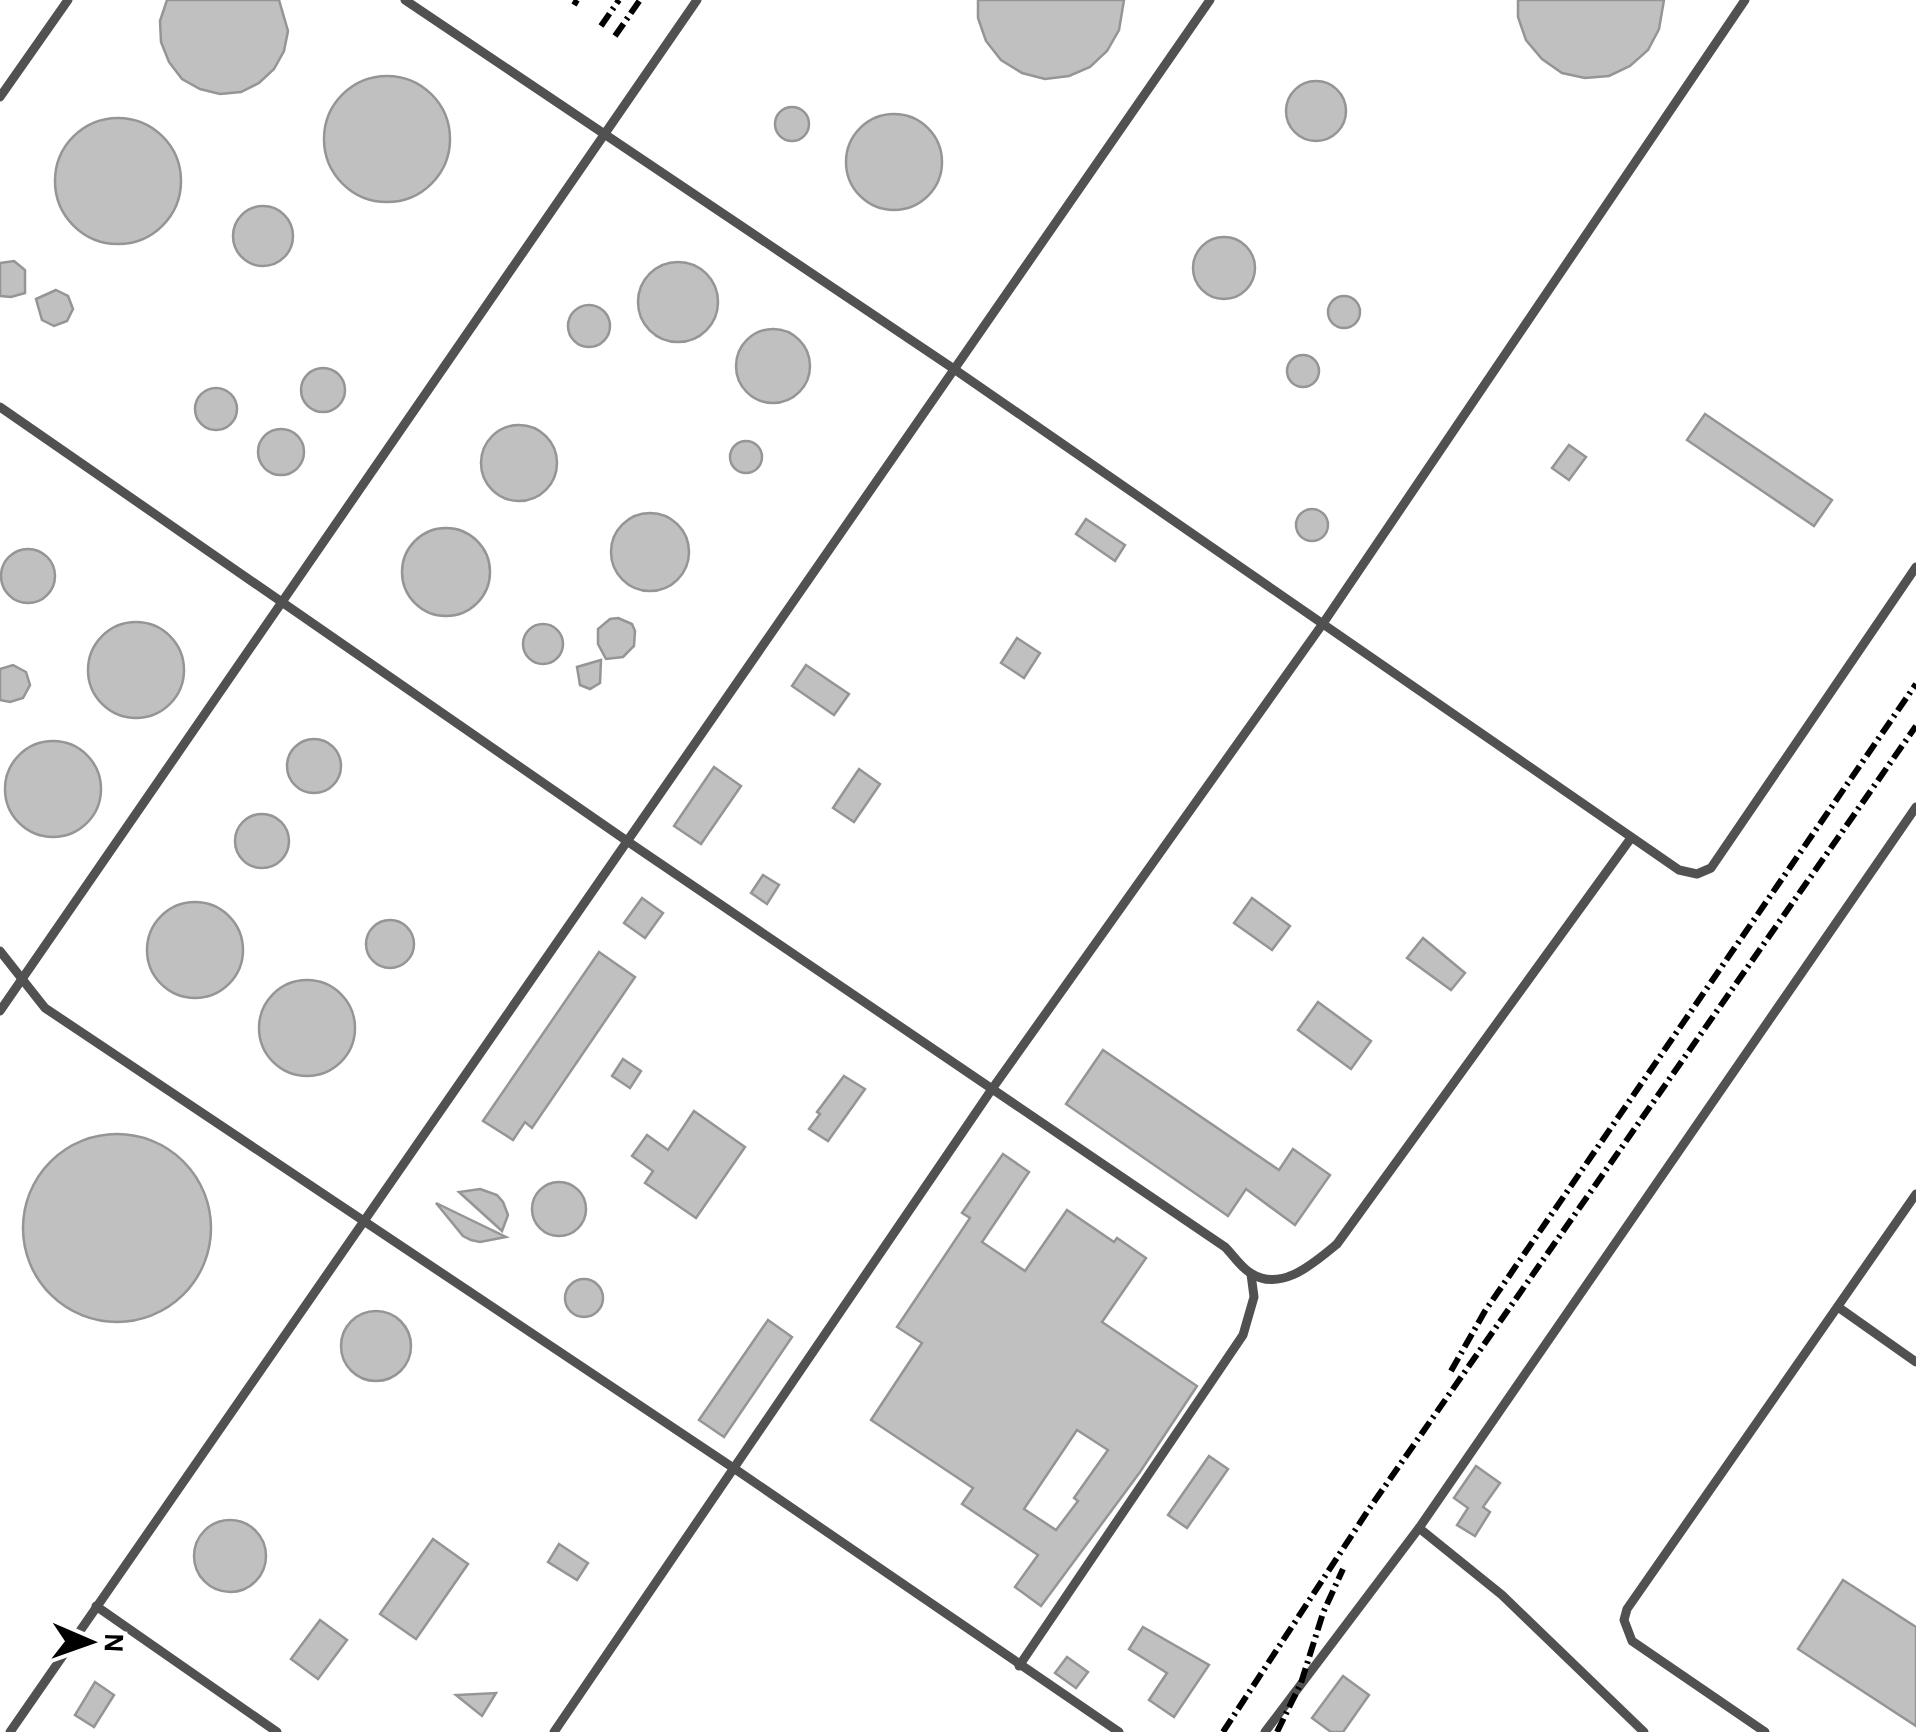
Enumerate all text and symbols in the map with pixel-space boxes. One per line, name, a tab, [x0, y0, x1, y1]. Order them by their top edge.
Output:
north arrow	[40, 1592, 140, 1692]
text: N	[99, 1633, 127, 1653]

